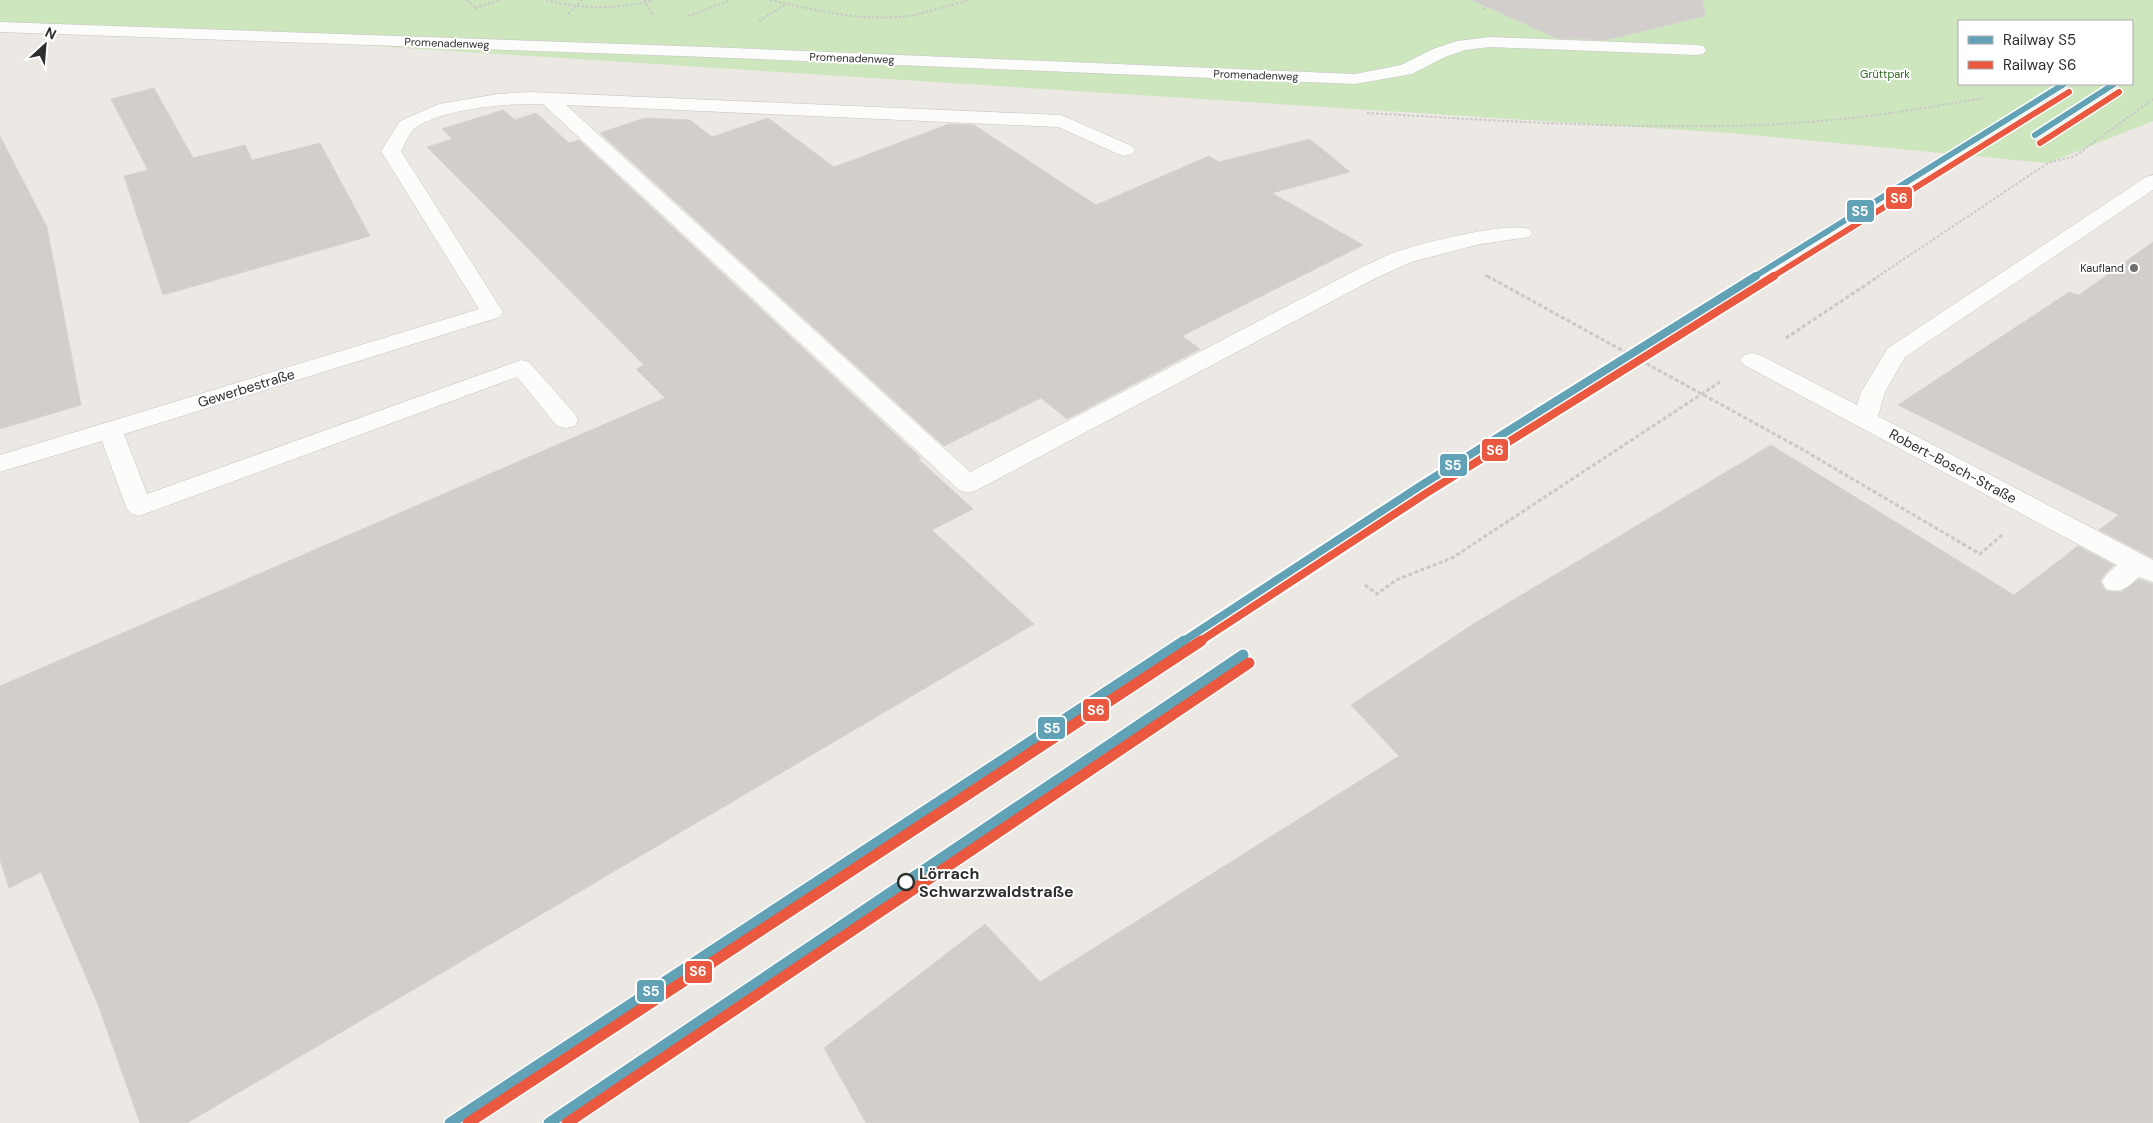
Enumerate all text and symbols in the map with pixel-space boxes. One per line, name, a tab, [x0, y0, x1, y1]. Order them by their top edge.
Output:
north arrow	[20, 20, 70, 70]
legend	[1958, 20, 2133, 85]
text: N	[42, 23, 59, 44]
text: Railway S5	[2003, 30, 2076, 50]
street label: Promenadenweg	[404, 35, 490, 51]
street label: Promenadenweg	[809, 50, 895, 66]
text: Railway S6	[2003, 55, 2076, 75]
street label: Promenadenweg	[1213, 67, 1299, 83]
park label: Grüttpark	[1860, 67, 1910, 81]
line badge: S6	[1885, 186, 1913, 210]
text: S6	[1890, 189, 1908, 207]
line badge: S5	[1846, 199, 1875, 223]
text: S5	[1851, 202, 1869, 220]
place label: Kaufland	[2080, 261, 2124, 275]
marker: Kaufland	[2128, 262, 2140, 274]
street label: Gewerbestraße	[195, 365, 297, 411]
street label: Robert-Bosch-Straße	[1886, 425, 2020, 507]
line badge: S6	[1481, 438, 1509, 462]
text: S6	[1486, 441, 1504, 459]
line badge: S5	[1439, 453, 1468, 477]
text: S5	[1444, 456, 1462, 474]
line badge: S6	[1082, 698, 1110, 722]
text: S6	[1087, 701, 1105, 719]
line badge: S5	[1037, 716, 1066, 740]
text: S5	[1043, 719, 1061, 737]
place label: Lörrach Schwarzwaldstraße	[919, 863, 1074, 902]
marker: Lörrach Schwarzwaldstraße	[897, 873, 915, 891]
line badge: S6	[684, 960, 713, 984]
text: S6	[689, 962, 707, 980]
line badge: S5	[636, 979, 665, 1003]
text: S5	[642, 982, 660, 1000]

